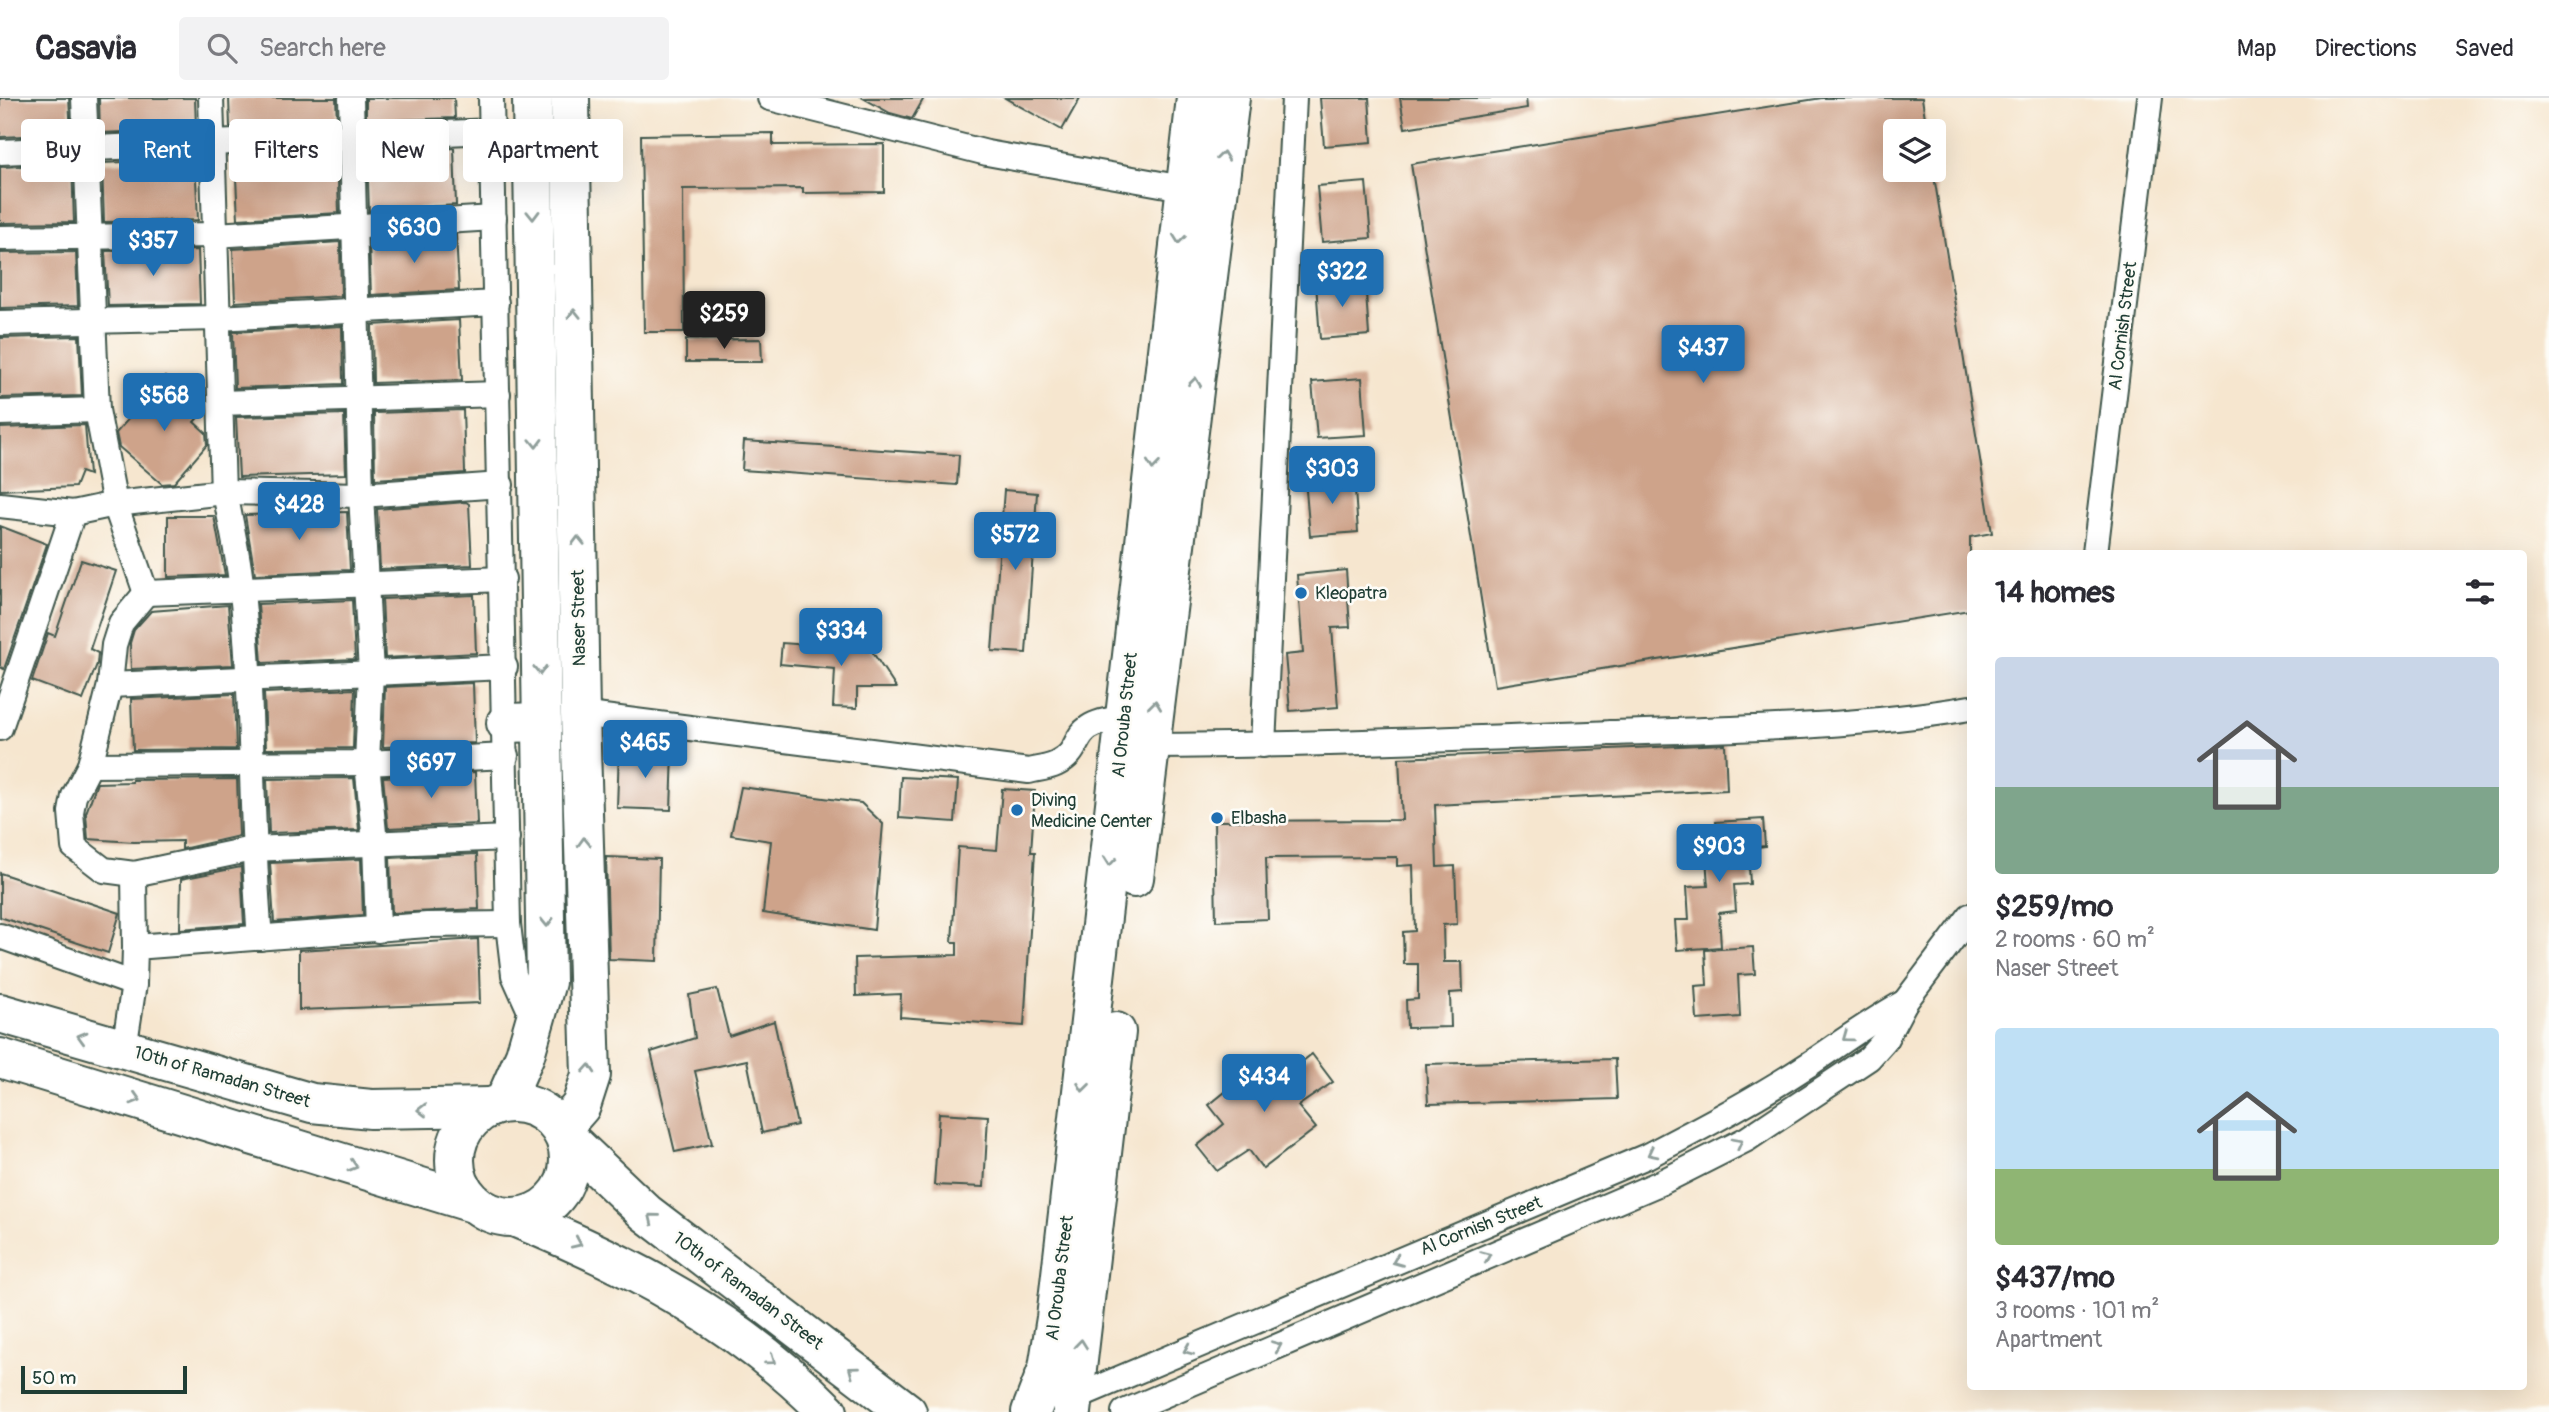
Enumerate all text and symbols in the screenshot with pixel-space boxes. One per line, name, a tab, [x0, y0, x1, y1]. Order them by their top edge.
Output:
search box	[179, 17, 669, 80]
text: Casavia	[35, 28, 137, 69]
icon: search	[203, 29, 241, 67]
text: Search here	[259, 32, 386, 64]
text: Map	[2237, 34, 2277, 63]
text: Directions	[2315, 34, 2416, 63]
text: Saved	[2454, 34, 2514, 63]
chip: Buy	[21, 119, 105, 182]
chip: Rent	[119, 119, 215, 182]
chip: Filters	[229, 119, 342, 182]
chip: New	[356, 119, 449, 182]
chip: Apartment	[463, 119, 623, 182]
map controls	[1883, 119, 1946, 182]
button: layers	[1883, 119, 1946, 182]
one-way arrow	[1215, 150, 1230, 162]
pin: $630	[373, 206, 455, 265]
one-way arrow	[525, 210, 541, 221]
text: $630	[387, 213, 441, 242]
pin: $357	[112, 218, 194, 278]
text: $357	[128, 226, 178, 255]
one-way arrow	[1171, 233, 1186, 245]
pin: $322	[1301, 250, 1383, 309]
text: $322	[1316, 257, 1368, 286]
street label: Al Cornish Street	[2104, 260, 2142, 392]
pin: $259	[683, 292, 765, 351]
text: $259	[699, 299, 749, 328]
one-way arrow	[566, 308, 582, 319]
pin: $437	[1662, 326, 1744, 385]
text: $437	[1678, 333, 1728, 362]
pin: $568	[123, 374, 205, 433]
one-way arrow	[1188, 376, 1203, 387]
text: $568	[139, 381, 189, 410]
one-way arrow	[528, 438, 544, 448]
pin: $303	[1291, 446, 1373, 506]
text: $303	[1305, 454, 1359, 483]
one-way arrow	[1146, 460, 1161, 471]
pin: $428	[258, 482, 340, 542]
text: $428	[274, 490, 324, 519]
pin: $572	[974, 512, 1056, 572]
text: $572	[990, 520, 1040, 549]
one-way arrow	[570, 536, 586, 546]
street label: Naser Street	[567, 569, 591, 666]
icon: filters	[2461, 573, 2499, 611]
text: 14 homes	[1995, 574, 2115, 611]
place label: Kleopatra	[1315, 582, 1387, 605]
marker: Kleopatra	[1293, 585, 1309, 601]
pin: $334	[800, 608, 882, 668]
text: $334	[815, 616, 867, 645]
street label: Al Orouba Street	[1107, 650, 1143, 779]
one-way arrow	[533, 665, 548, 676]
one-way arrow	[1148, 699, 1163, 711]
icon: home	[2184, 702, 2310, 828]
pin: $465	[604, 720, 686, 780]
text: $465	[619, 728, 671, 757]
pin: $697	[390, 740, 472, 800]
text: $697	[406, 748, 456, 777]
place label: Diving Medicine Center	[1031, 789, 1153, 833]
marker: Diving Medicine Center	[1009, 802, 1025, 818]
place label: Elbasha	[1231, 807, 1287, 830]
marker: Elbasha	[1209, 810, 1225, 826]
pin: $903	[1678, 824, 1760, 884]
text: $903	[1693, 832, 1745, 861]
one-way arrow	[576, 836, 592, 847]
one-way arrow	[1102, 856, 1117, 867]
text: $259/mo	[1995, 888, 2113, 925]
one-way arrow	[539, 917, 554, 928]
text: 2 rooms · 60 m²	[1995, 925, 2155, 954]
text: Naser Street	[1995, 954, 2118, 983]
one-way arrow	[1842, 1028, 1855, 1041]
one-way arrow	[76, 1031, 88, 1046]
street label: 10th of Ramadan Street	[131, 1041, 314, 1113]
pin: $434	[1223, 1054, 1305, 1114]
text: $434	[1238, 1062, 1290, 1091]
one-way arrow	[582, 1064, 597, 1075]
icon: home	[2184, 1073, 2310, 1199]
one-way arrow	[1075, 1081, 1090, 1093]
one-way arrow	[129, 1091, 141, 1106]
one-way arrow	[417, 1102, 427, 1118]
one-way arrow	[1731, 1138, 1743, 1151]
one-way arrow	[1647, 1145, 1659, 1159]
one-way arrow	[347, 1157, 359, 1172]
street label: Al Cornish Street	[1417, 1191, 1546, 1261]
one-way arrow	[648, 1213, 660, 1226]
street label: Al Orouba Street	[1041, 1213, 1079, 1342]
street label: 10th of Ramadan Street	[668, 1227, 828, 1356]
one-way arrow	[570, 1235, 582, 1249]
one-way arrow	[1479, 1250, 1491, 1264]
one-way arrow	[1392, 1252, 1404, 1266]
text: $437/mo	[1995, 1259, 2115, 1296]
text: 3 rooms · 101 m²	[1995, 1296, 2159, 1325]
text: Apartment	[1995, 1325, 2102, 1354]
one-way arrow	[1073, 1338, 1088, 1350]
one-way arrow	[1269, 1340, 1282, 1354]
one-way arrow	[1182, 1341, 1194, 1355]
one-way arrow	[763, 1352, 776, 1365]
scale bar	[21, 1363, 187, 1395]
text: 50 m	[32, 1366, 76, 1390]
one-way arrow	[848, 1367, 860, 1380]

